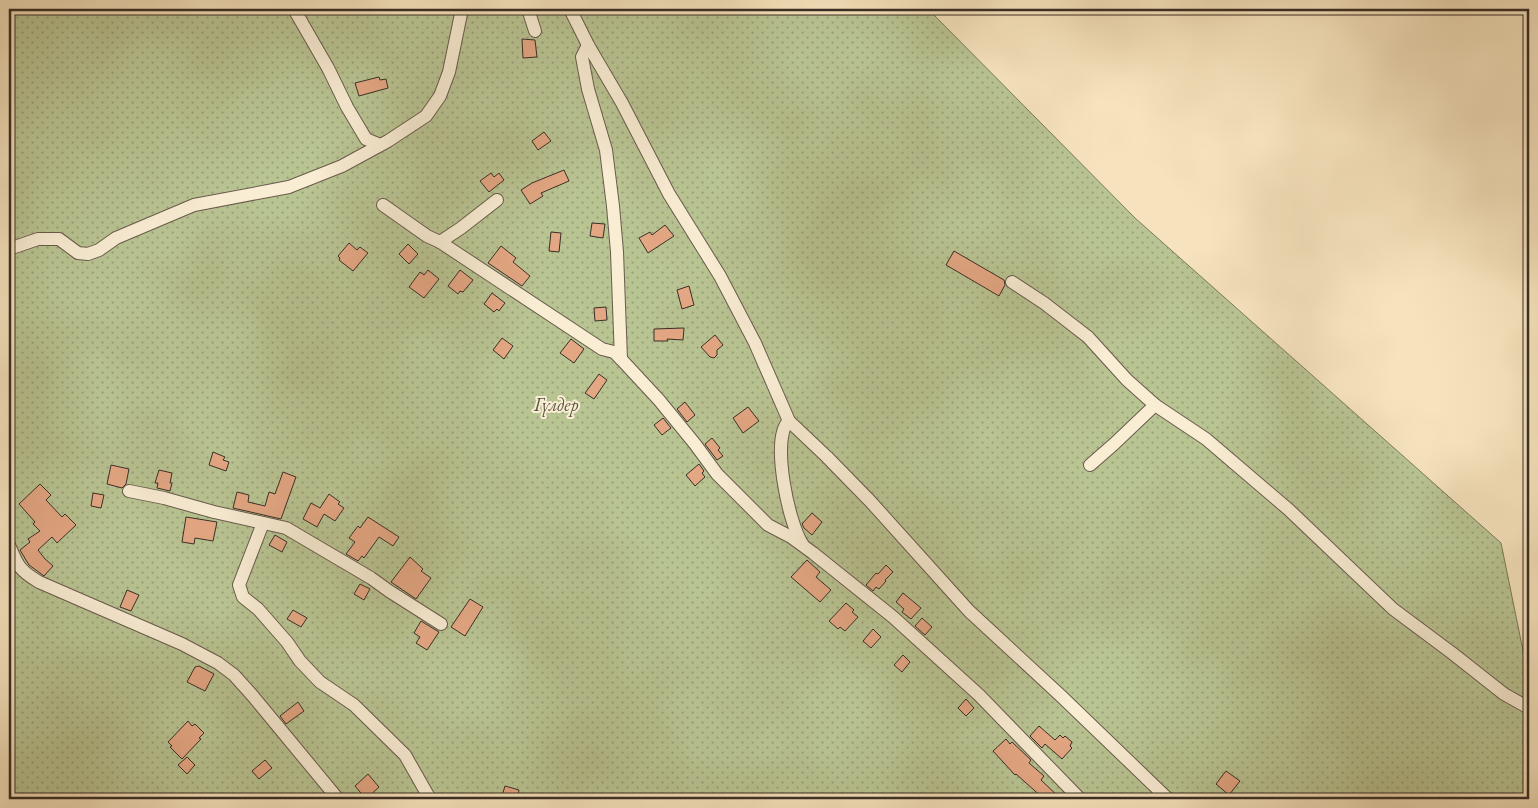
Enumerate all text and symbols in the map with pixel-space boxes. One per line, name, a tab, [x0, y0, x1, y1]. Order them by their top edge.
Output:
park label: Гүлдер	[533, 393, 578, 417]

